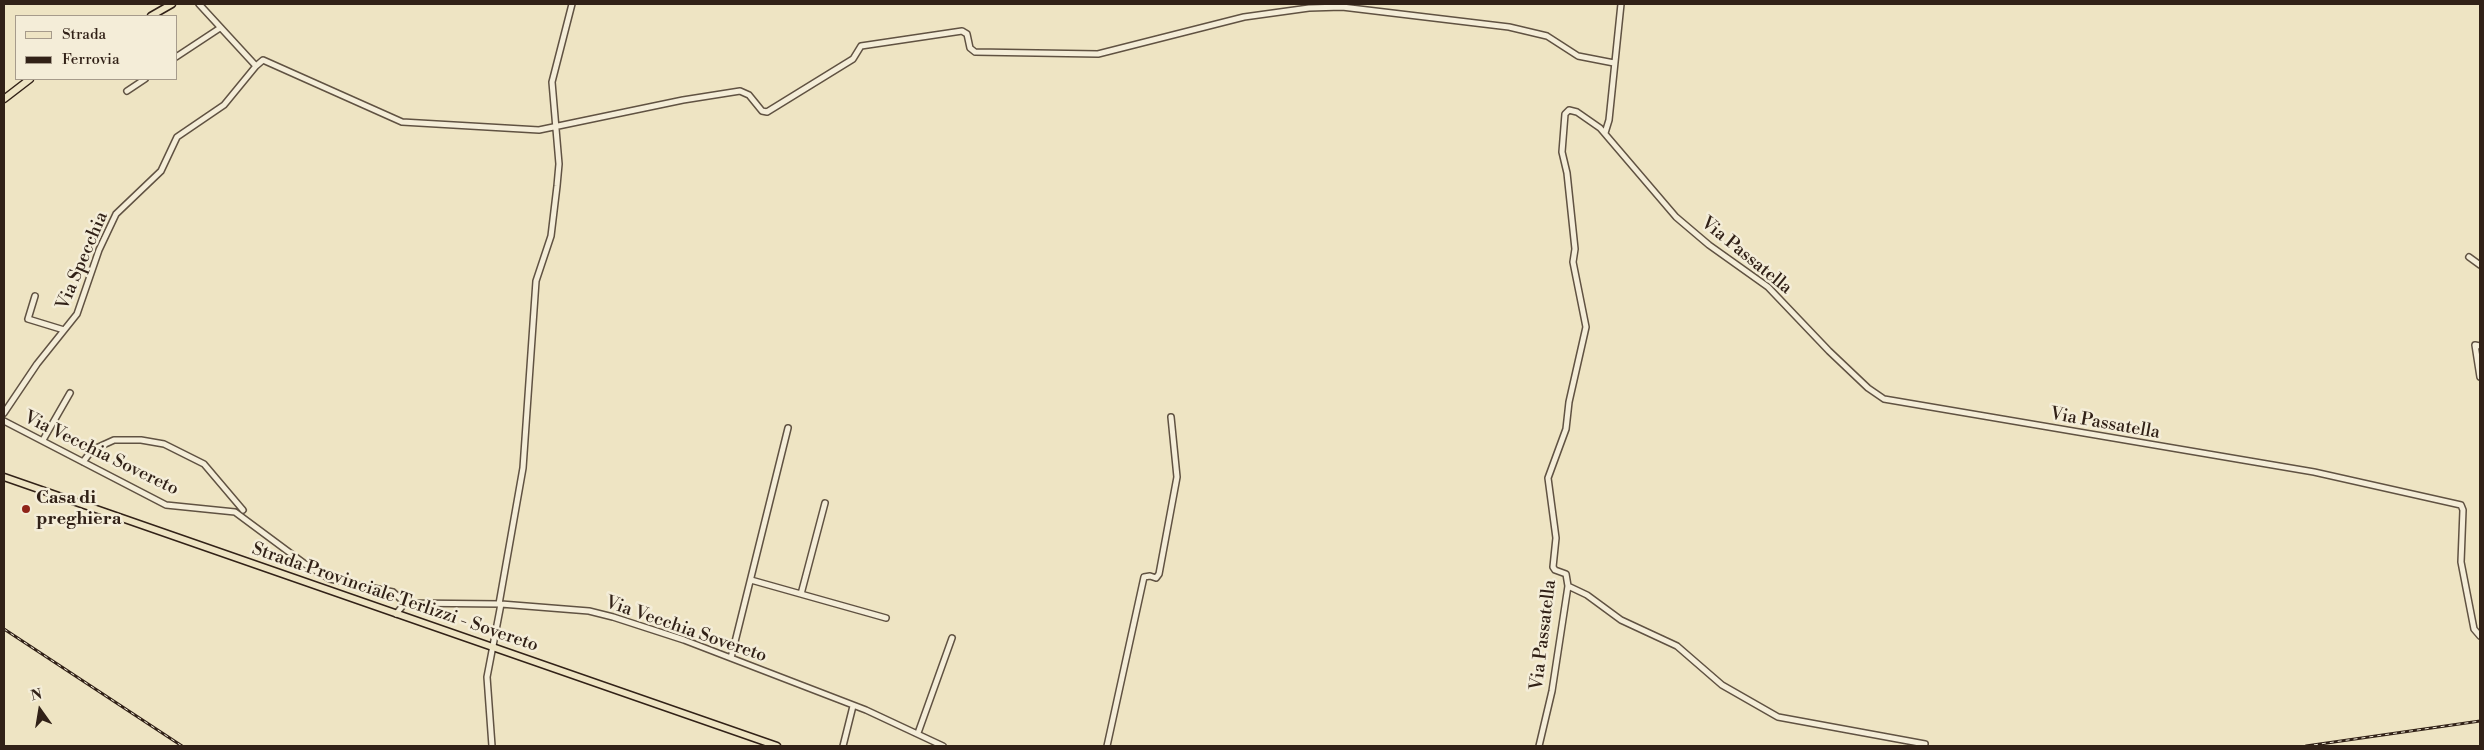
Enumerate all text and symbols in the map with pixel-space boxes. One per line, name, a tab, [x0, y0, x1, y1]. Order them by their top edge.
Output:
legend	[15, 15, 178, 80]
text: Strada	[62, 25, 106, 44]
text: Ferrovia	[62, 50, 120, 69]
street label: Via Specchia	[53, 209, 113, 313]
street label: Via Passatella	[1696, 213, 1796, 299]
street label: Via Passatella	[2048, 404, 2162, 444]
street label: Via Vecchia Sovereto	[20, 407, 182, 501]
place label: Casa di preghiera	[36, 488, 121, 530]
marker: Casa di preghiera	[20, 503, 32, 515]
street label: Strada Provinciale Terlizzi - Sovereto	[249, 539, 541, 657]
street label: Via Passatella	[1527, 579, 1561, 691]
street label: Via Vecchia Sovereto	[602, 592, 770, 668]
north arrow	[15, 685, 65, 735]
text: N	[29, 685, 44, 705]

